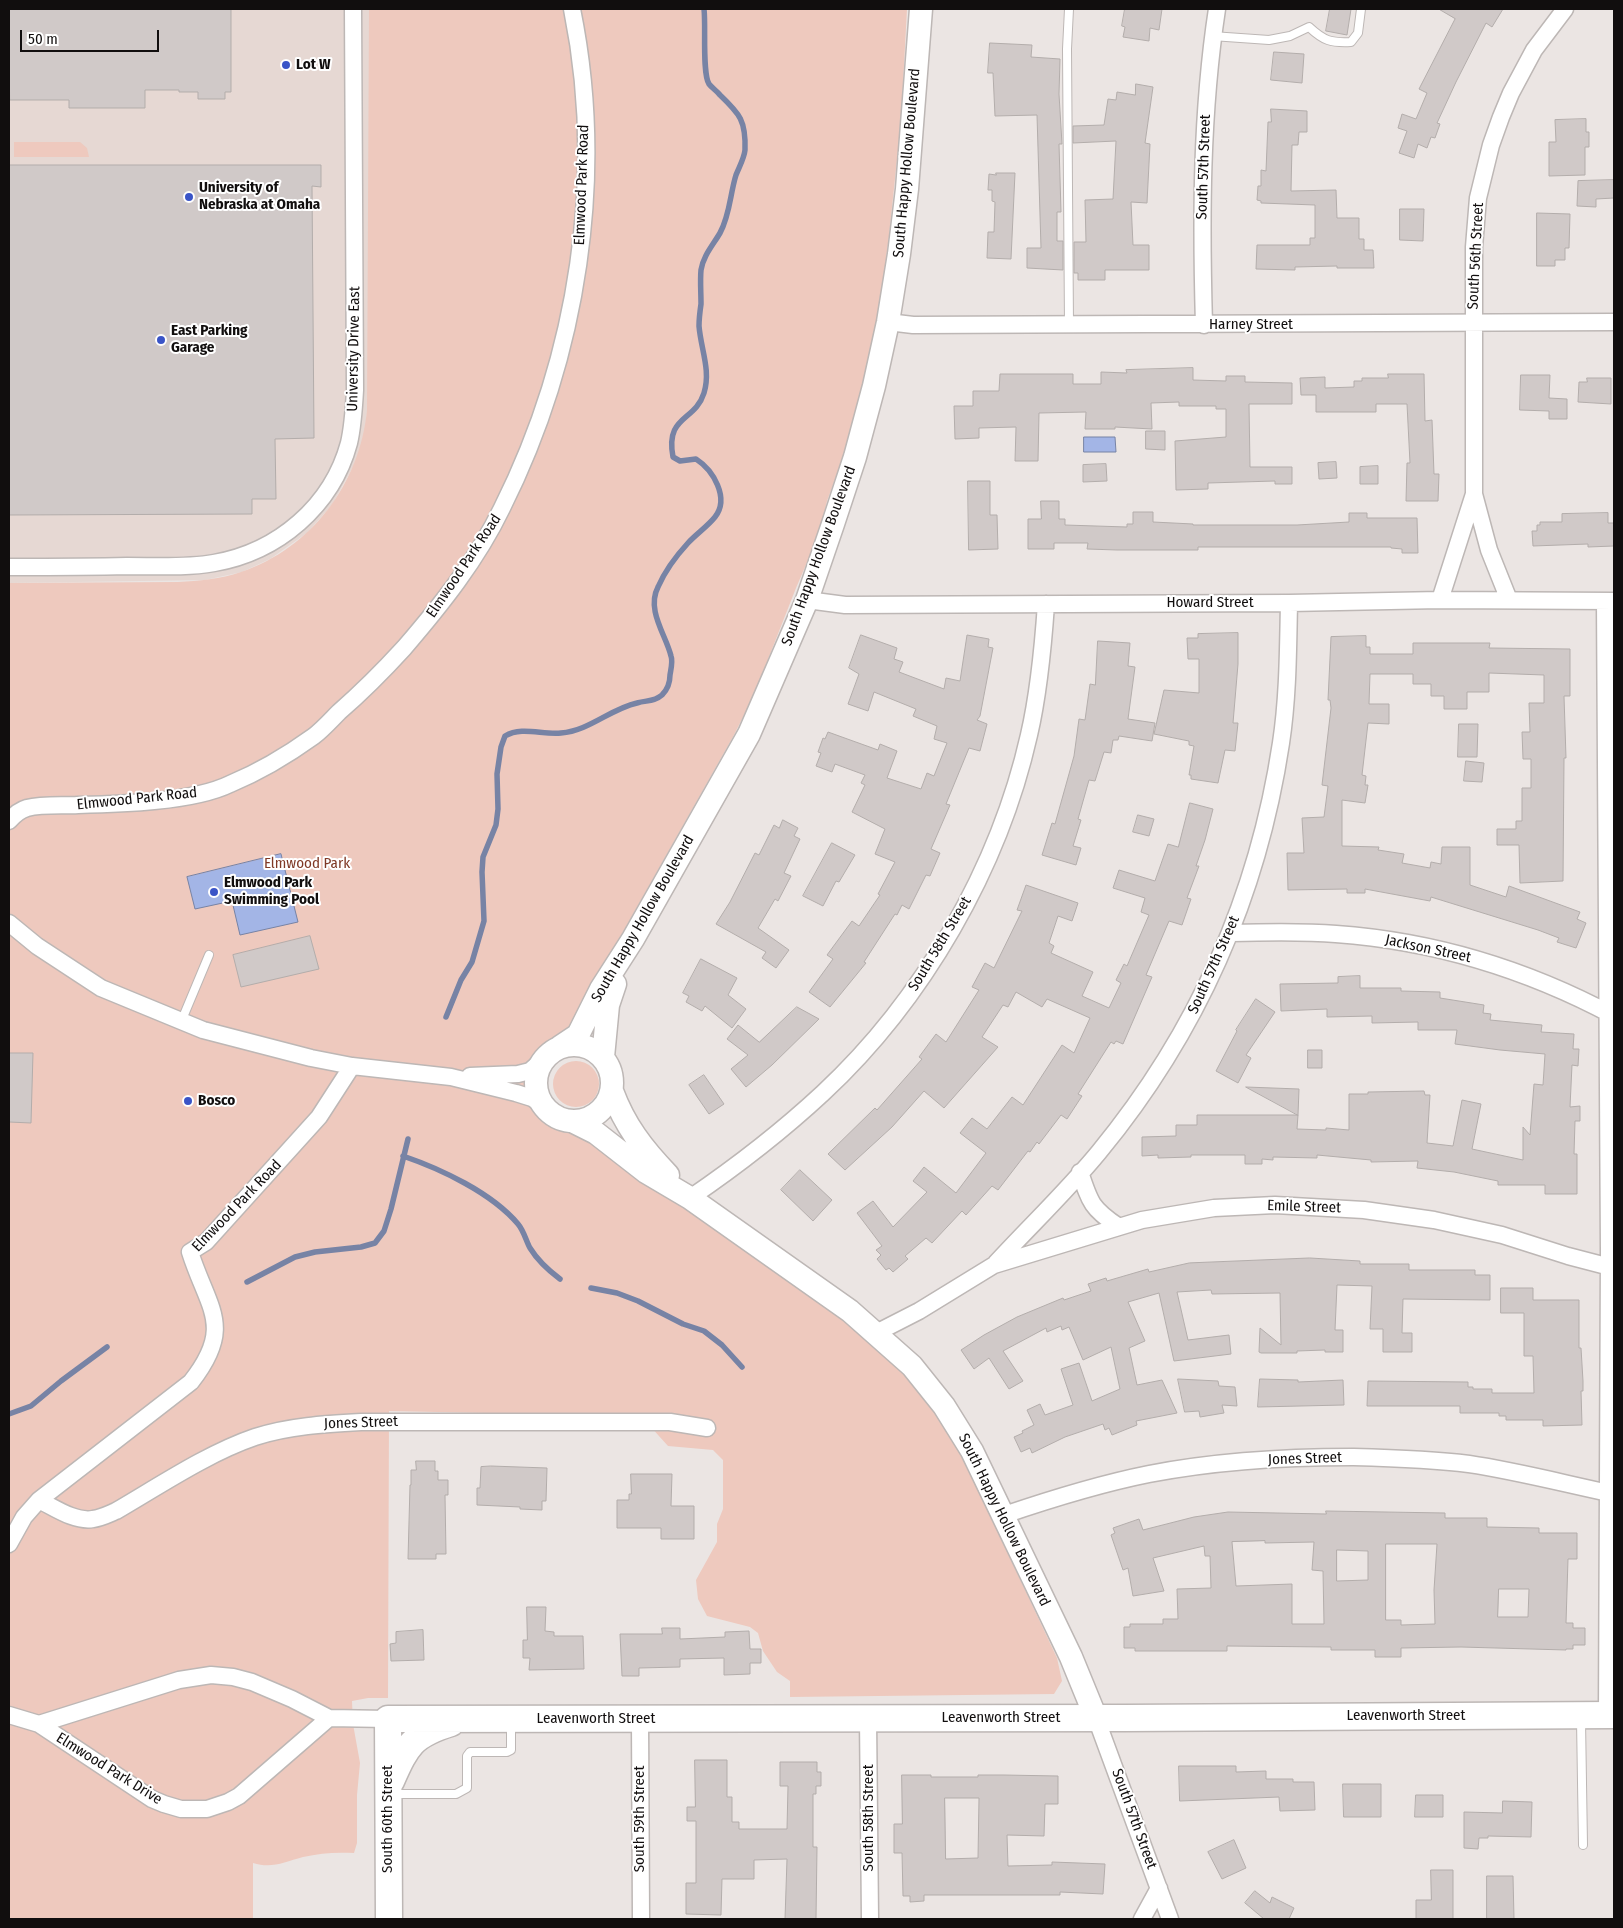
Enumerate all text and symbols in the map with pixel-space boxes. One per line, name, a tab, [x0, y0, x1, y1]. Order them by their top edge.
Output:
scale bar	[22, 20, 161, 52]
text: 50 m	[28, 30, 58, 48]
place label: Lot W	[296, 56, 331, 74]
marker: Lot W	[280, 59, 292, 71]
street label: South Happy Hollow Boulevard	[890, 68, 924, 258]
street label: South 57th Street	[1193, 114, 1215, 220]
street label: Elmwood Park Road	[571, 124, 593, 246]
place label: University of Nebraska at Omaha	[199, 179, 320, 214]
marker: University of Nebraska at Omaha	[183, 191, 195, 203]
street label: South 56th Street	[1464, 202, 1488, 310]
street label: University Drive East	[344, 286, 364, 412]
street label: Harney Street	[1209, 316, 1293, 334]
place label: East Parking Garage	[171, 322, 248, 357]
marker: East Parking Garage	[155, 334, 167, 346]
street label: South Happy Hollow Boulevard	[778, 464, 860, 648]
street label: Elmwood Park Road	[423, 511, 505, 621]
street label: Howard Street	[1166, 594, 1254, 612]
street label: Elmwood Park Road	[76, 784, 198, 814]
street label: South Happy Hollow Boulevard	[588, 832, 698, 1006]
park label: Elmwood Park	[264, 855, 350, 873]
place label: Elmwood Park Swimming Pool	[224, 874, 319, 909]
marker: Elmwood Park Swimming Pool	[208, 886, 220, 898]
street label: South 58th Street	[905, 893, 975, 995]
street label: South 57th Street	[1184, 913, 1244, 1017]
street label: Jackson Street	[1383, 931, 1473, 967]
place label: Bosco	[198, 1092, 235, 1110]
marker: Bosco	[182, 1095, 194, 1107]
street label: Elmwood Park Road	[189, 1156, 285, 1256]
street label: Emile Street	[1267, 1197, 1341, 1217]
street label: Jones Street	[324, 1413, 398, 1433]
street label: South Happy Hollow Boulevard	[954, 1431, 1054, 1609]
street label: Jones Street	[1268, 1449, 1342, 1469]
street label: Leavenworth Street	[1347, 1707, 1465, 1725]
street label: Leavenworth Street	[942, 1709, 1060, 1727]
street label: Leavenworth Street	[537, 1710, 655, 1728]
street label: Elmwood Park Drive	[53, 1729, 165, 1809]
street label: South 58th Street	[860, 1764, 878, 1872]
street label: South 60th Street	[379, 1765, 397, 1873]
street label: South 59th Street	[631, 1766, 649, 1872]
street label: South 57th Street	[1108, 1766, 1160, 1872]

